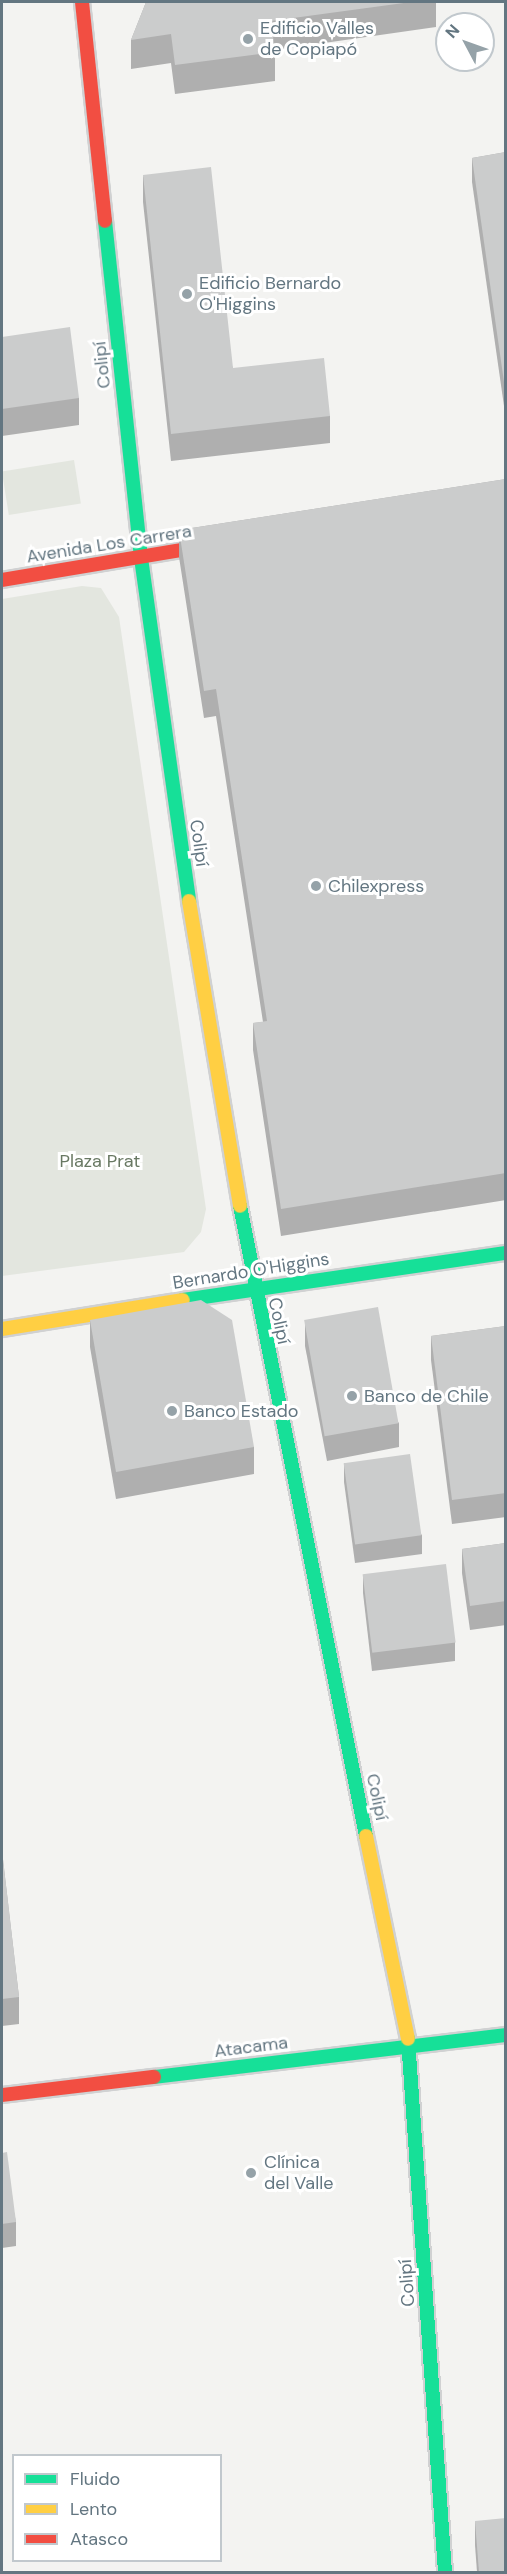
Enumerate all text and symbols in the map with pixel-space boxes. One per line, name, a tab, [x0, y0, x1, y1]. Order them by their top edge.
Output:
north arrow	[435, 12, 495, 72]
place label: Edificio Valles de Copiapó	[260, 18, 374, 60]
text: N	[441, 20, 464, 42]
marker: Edificio Valles de Copiapó	[241, 32, 255, 46]
place label: Edificio Bernardo O'Higgins	[199, 273, 341, 316]
marker: Edificio Bernardo O'Higgins	[180, 287, 194, 301]
street label: Colipí	[89, 340, 115, 390]
street label: Avenida Los Carrera	[25, 520, 193, 568]
street label: Colipí	[185, 818, 213, 868]
place label: Chilexpress	[328, 875, 424, 897]
marker: Chilexpress	[309, 879, 323, 893]
park label: Plaza Prat	[60, 1150, 140, 1172]
street label: Bernardo O'Higgins	[171, 1248, 331, 1294]
street label: Colipí	[264, 1296, 294, 1346]
place label: Banco de Chile	[364, 1385, 489, 1407]
marker: Banco de Chile	[345, 1389, 359, 1403]
place label: Banco Estado	[184, 1400, 298, 1422]
marker: Banco Estado	[165, 1404, 179, 1418]
street label: Colipí	[362, 1772, 392, 1822]
street label: Atacama	[213, 2032, 289, 2062]
place label: Clínica del Valle	[264, 2152, 333, 2194]
marker: Clínica del Valle	[242, 2164, 260, 2182]
street label: Colipí	[395, 2259, 419, 2307]
legend	[12, 2454, 222, 2562]
text: Fluido	[70, 2467, 120, 2491]
text: Lento	[70, 2497, 117, 2521]
text: Atasco	[70, 2527, 128, 2551]

